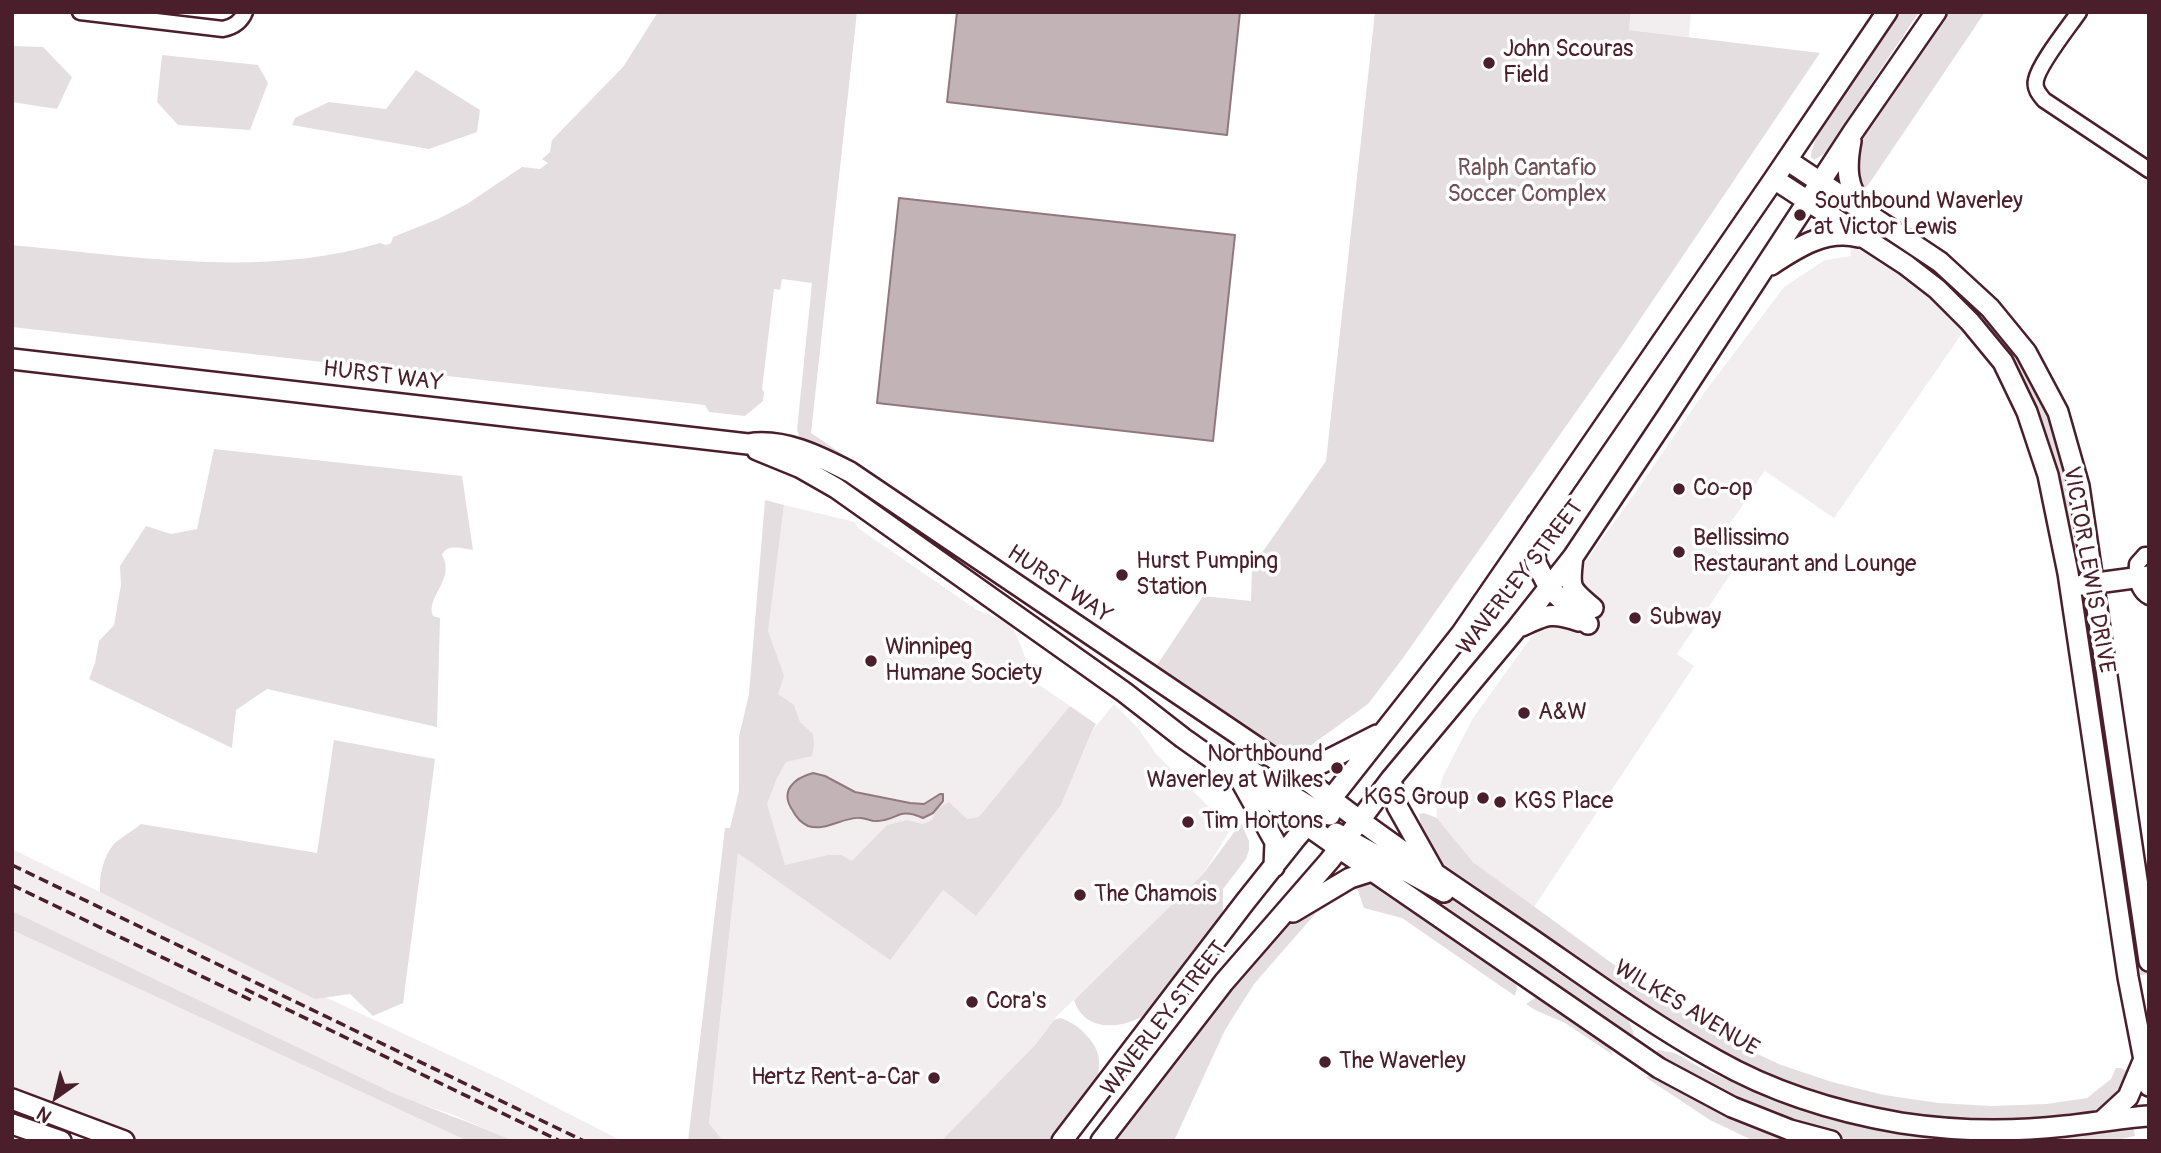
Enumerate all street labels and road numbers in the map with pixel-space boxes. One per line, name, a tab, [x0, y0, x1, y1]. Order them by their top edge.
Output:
street label: HURST WAY	[321, 356, 445, 398]
street label: VICTOR LEWIS DRIVE	[2056, 464, 2120, 676]
street label: WAVERLEY STREET	[1452, 495, 1590, 661]
street label: HURST WAY	[1001, 540, 1117, 630]
street label: WAVERLEY STREET	[1096, 936, 1234, 1102]
street label: WILKES AVENUE	[1609, 955, 1763, 1063]

